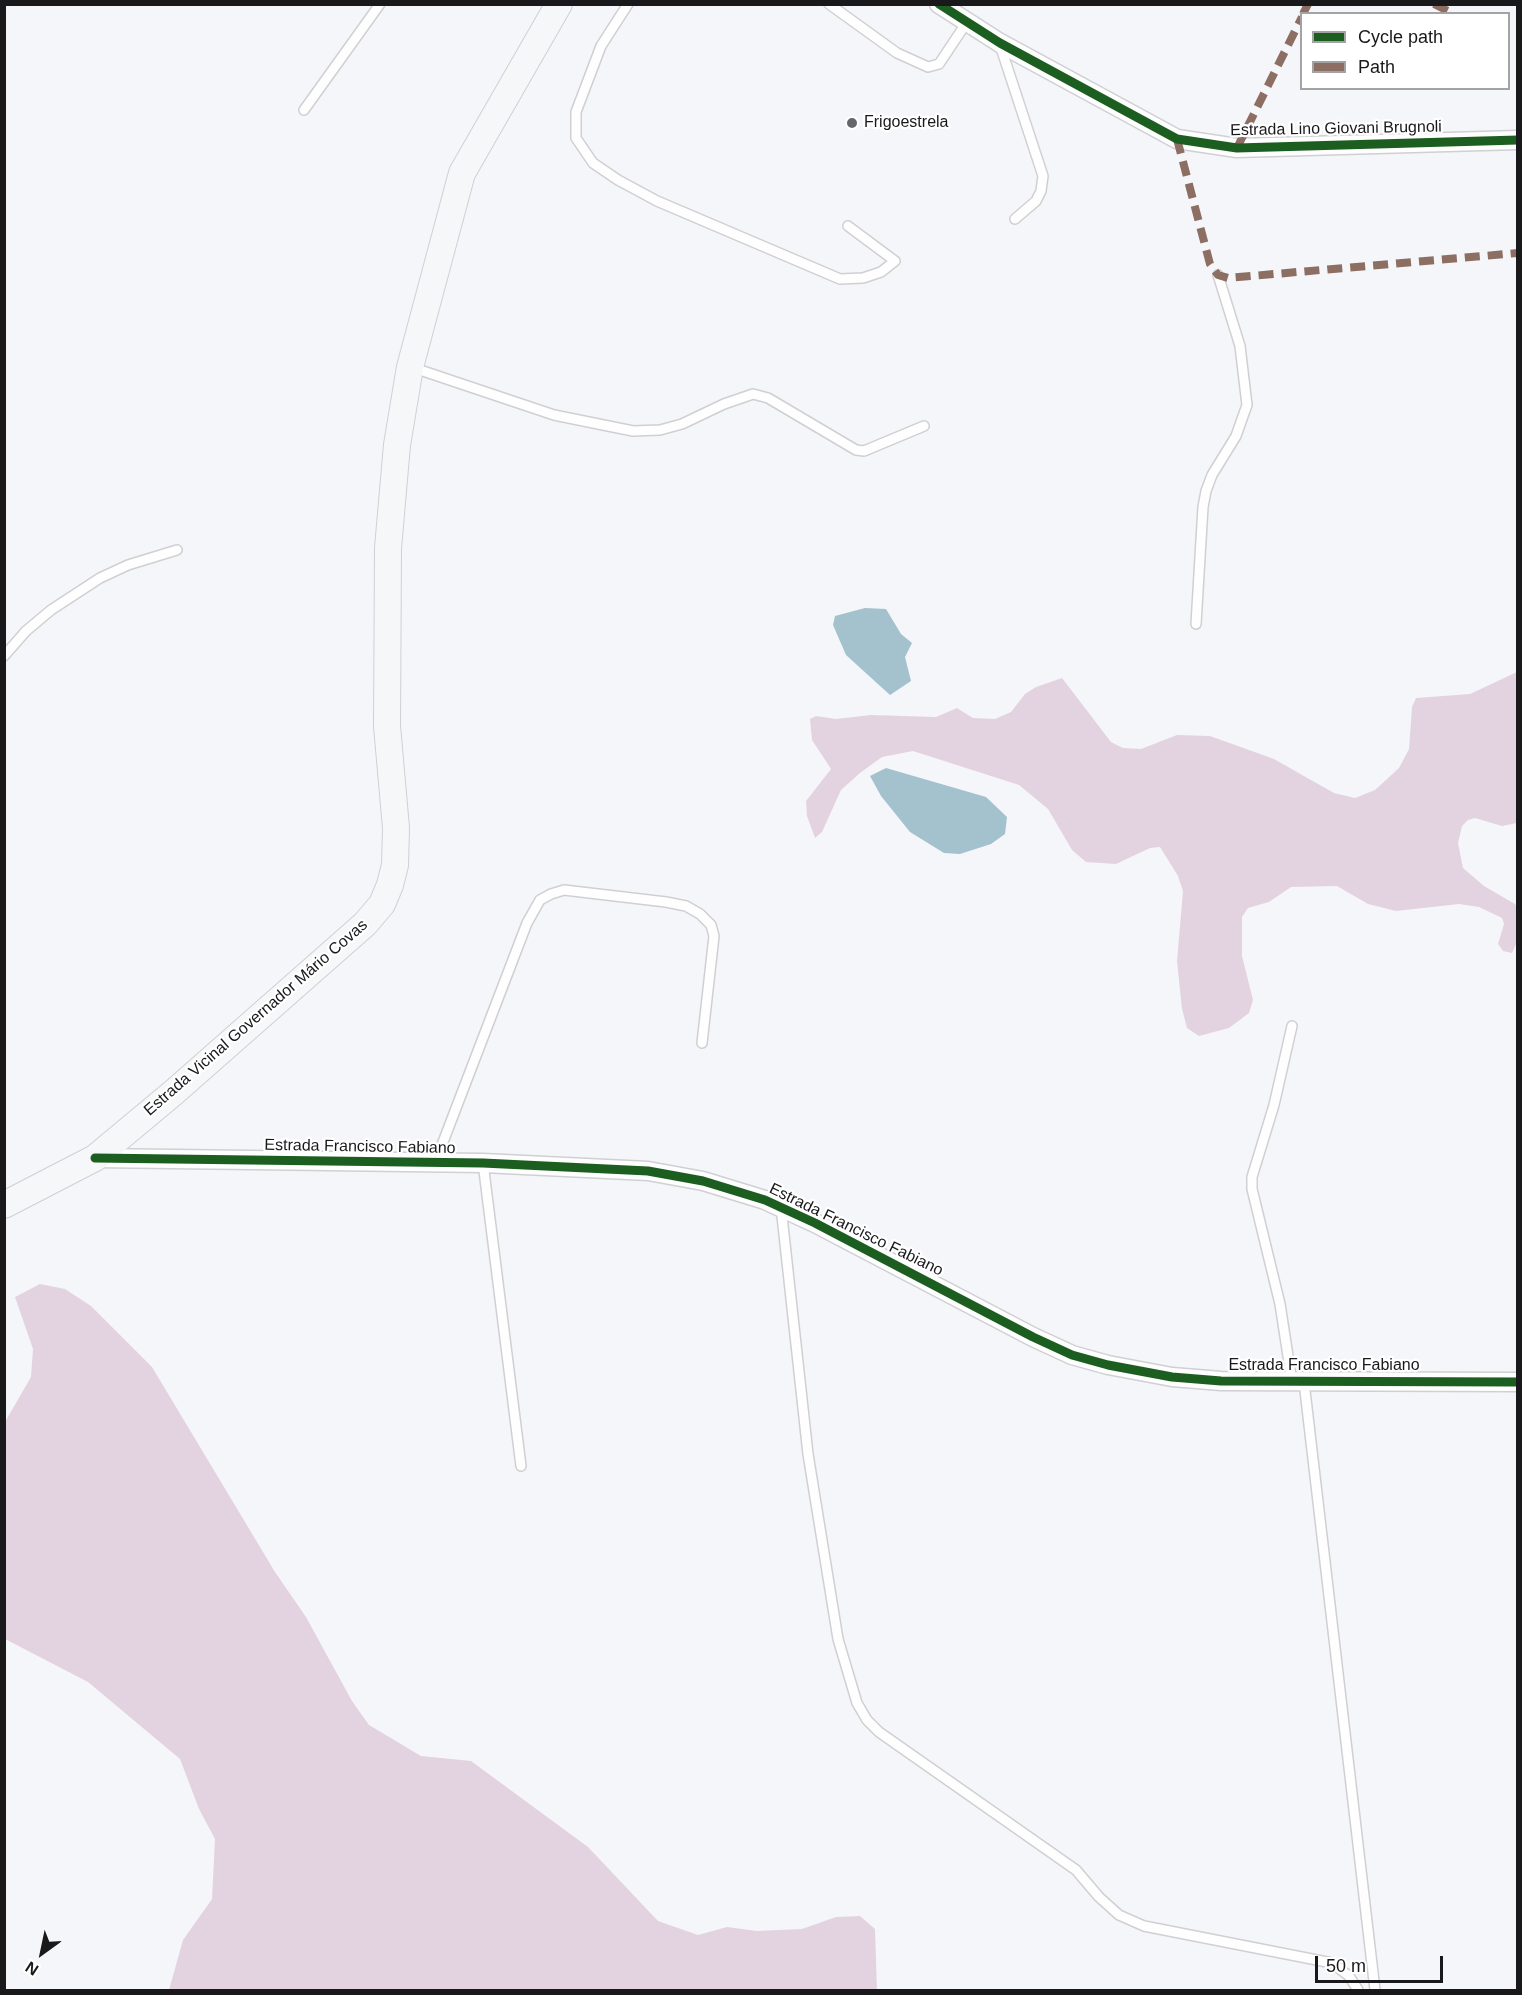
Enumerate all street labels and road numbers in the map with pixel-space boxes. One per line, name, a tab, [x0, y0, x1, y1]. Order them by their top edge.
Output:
street label: Estrada Lino Giovani Brugnoli	[1230, 118, 1442, 140]
street label: Estrada Vicinal Governador Mário Covas	[140, 916, 372, 1120]
street label: Estrada Francisco Fabiano	[264, 1136, 456, 1158]
street label: Estrada Francisco Fabiano	[766, 1179, 946, 1281]
street label: Estrada Francisco Fabiano	[1228, 1356, 1420, 1376]

